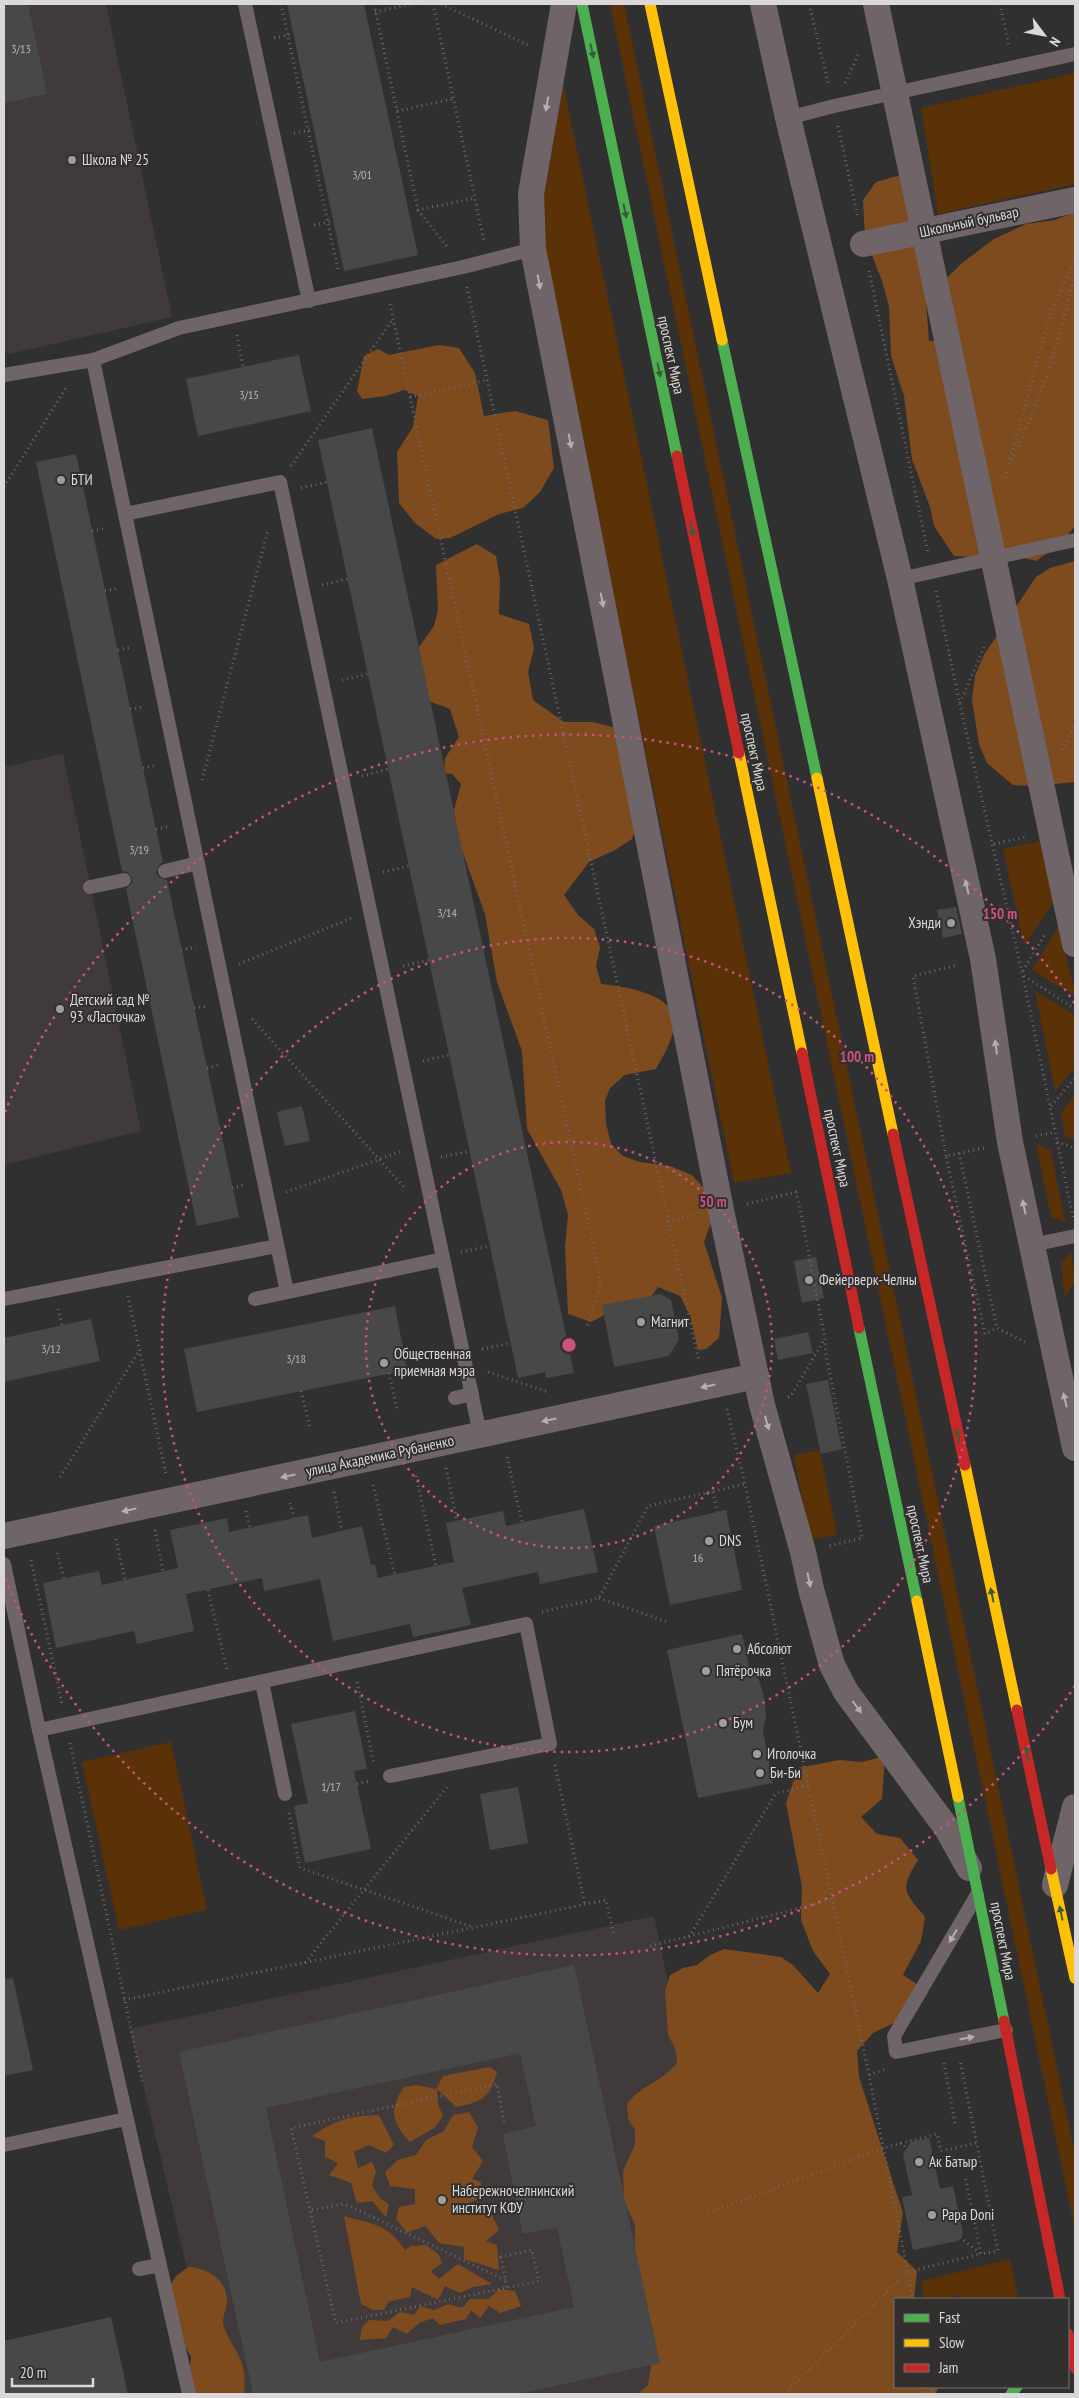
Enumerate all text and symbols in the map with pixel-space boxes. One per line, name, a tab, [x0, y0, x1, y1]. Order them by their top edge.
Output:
north arrow	[1019, 10, 1069, 60]
text: N	[1045, 34, 1065, 50]
house number: 3/13	[11, 41, 31, 56]
one-way arrow	[588, 44, 596, 59]
one-way arrow	[543, 96, 551, 112]
place label: Школа № 25	[82, 150, 149, 169]
marker: Школа № 25	[66, 154, 78, 166]
house number: 3/01	[352, 167, 372, 182]
street label: Школьный бульвар	[918, 202, 1020, 241]
one-way arrow	[621, 203, 629, 218]
one-way arrow	[535, 274, 543, 289]
street label: проспект Мира	[654, 314, 689, 396]
one-way arrow	[655, 362, 663, 378]
house number: 3/15	[239, 387, 259, 402]
one-way arrow	[567, 433, 575, 449]
place label: БТИ	[71, 470, 93, 489]
marker: БТИ	[55, 474, 67, 486]
one-way arrow	[688, 521, 696, 536]
one-way arrow	[598, 593, 606, 609]
street label: проспект Мира	[737, 711, 772, 793]
house number: 3/19	[129, 842, 149, 857]
one-way arrow	[963, 880, 971, 895]
text: 150 m	[983, 904, 1017, 923]
house number: 3/14	[437, 905, 457, 920]
place label: Хэнди	[908, 913, 941, 932]
marker: Хэнди	[945, 917, 957, 929]
place label: Детский сад № 93 «Ласточка»	[70, 990, 150, 1026]
marker: Детский сад № 93 «Ласточка»	[54, 1003, 66, 1015]
one-way arrow	[992, 1039, 1000, 1055]
text: 100 m	[840, 1047, 874, 1066]
street label: проспект Мира	[820, 1107, 855, 1189]
text: 50 m	[699, 1192, 727, 1211]
one-way arrow	[1020, 1199, 1028, 1215]
place label: Фейерверк-Челны	[819, 1270, 917, 1289]
marker: Фейерверк-Челны	[803, 1274, 815, 1286]
place label: Магнит	[651, 1312, 689, 1331]
marker: Магнит	[635, 1316, 647, 1328]
centre of rings	[560, 1336, 578, 1354]
house number: 3/12	[41, 1341, 61, 1356]
place label: Общественная приемная мэра	[394, 1344, 475, 1380]
house number: 3/18	[286, 1351, 306, 1366]
marker: Общественная приемная мэра	[378, 1357, 390, 1369]
one-way arrow	[701, 1382, 716, 1390]
one-way arrow	[1061, 1393, 1069, 1408]
one-way arrow	[764, 1415, 772, 1430]
one-way arrow	[542, 1416, 557, 1424]
one-way arrow	[954, 1429, 962, 1444]
street label: улица Академика Рубаненко	[304, 1431, 456, 1480]
one-way arrow	[279, 1472, 295, 1480]
street label: проспект Мира	[903, 1503, 938, 1585]
one-way arrow	[120, 1506, 136, 1514]
place label: DNS	[719, 1531, 741, 1550]
marker: DNS	[703, 1535, 715, 1547]
house number: 16	[693, 1550, 703, 1565]
one-way arrow	[805, 1572, 813, 1587]
one-way arrow	[988, 1587, 996, 1603]
place label: Абсолют	[747, 1639, 792, 1658]
marker: Абсолют	[731, 1643, 743, 1655]
place label: Пятёрочка	[716, 1661, 771, 1680]
marker: Пятёрочка	[700, 1665, 712, 1677]
one-way arrow	[852, 1700, 862, 1714]
place label: Бум	[733, 1713, 753, 1732]
marker: Бум	[717, 1717, 729, 1729]
place label: Иголочка	[767, 1744, 816, 1763]
one-way arrow	[1023, 1746, 1031, 1762]
marker: Иголочка	[751, 1748, 763, 1760]
place label: Би-Би	[770, 1763, 801, 1782]
marker: Би-Би	[754, 1767, 766, 1779]
house number: 1/17	[321, 1779, 341, 1794]
street label: проспект Мира	[987, 1900, 1020, 1982]
one-way arrow	[1057, 1905, 1065, 1920]
one-way arrow	[949, 1929, 958, 1942]
one-way arrow	[959, 2034, 974, 2042]
place label: Ак Батыр	[929, 2152, 977, 2171]
marker: Ак Батыр	[913, 2156, 925, 2168]
place label: Набережночелнинский институт КФУ	[452, 2181, 574, 2217]
marker: Набережночелнинский институт КФУ	[436, 2194, 448, 2206]
place label: Papa Doni	[942, 2205, 994, 2224]
marker: Papa Doni	[926, 2209, 938, 2221]
legend	[894, 2298, 1069, 2388]
text: Fast	[939, 2308, 960, 2327]
text: Slow	[939, 2333, 964, 2352]
scale bar	[12, 2356, 94, 2388]
text: Jam	[938, 2358, 958, 2377]
text: 20 m	[20, 2363, 46, 2382]

